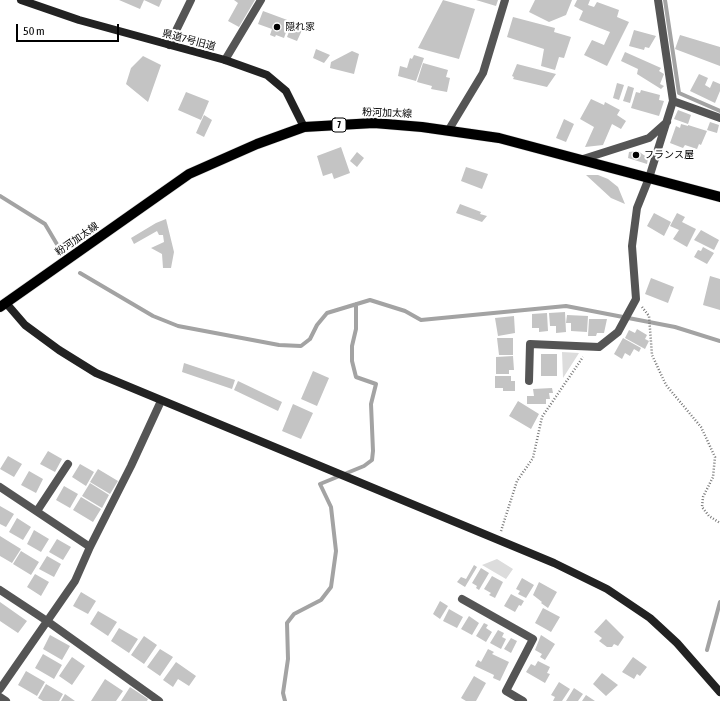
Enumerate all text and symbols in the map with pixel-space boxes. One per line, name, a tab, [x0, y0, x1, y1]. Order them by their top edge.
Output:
scale bar	[18, 16, 121, 42]
place label: 隠れ家	[285, 21, 315, 33]
marker: 隠れ家	[272, 22, 282, 32]
text: 50 m	[23, 24, 45, 38]
street label: 県道7号旧道	[161, 27, 217, 53]
street label: 粉河加太線	[362, 106, 412, 120]
road number: 7	[332, 118, 346, 132]
place label: フランス屋	[644, 149, 694, 161]
marker: フランス屋	[631, 150, 641, 160]
street label: 粉河加太線	[53, 220, 101, 258]

